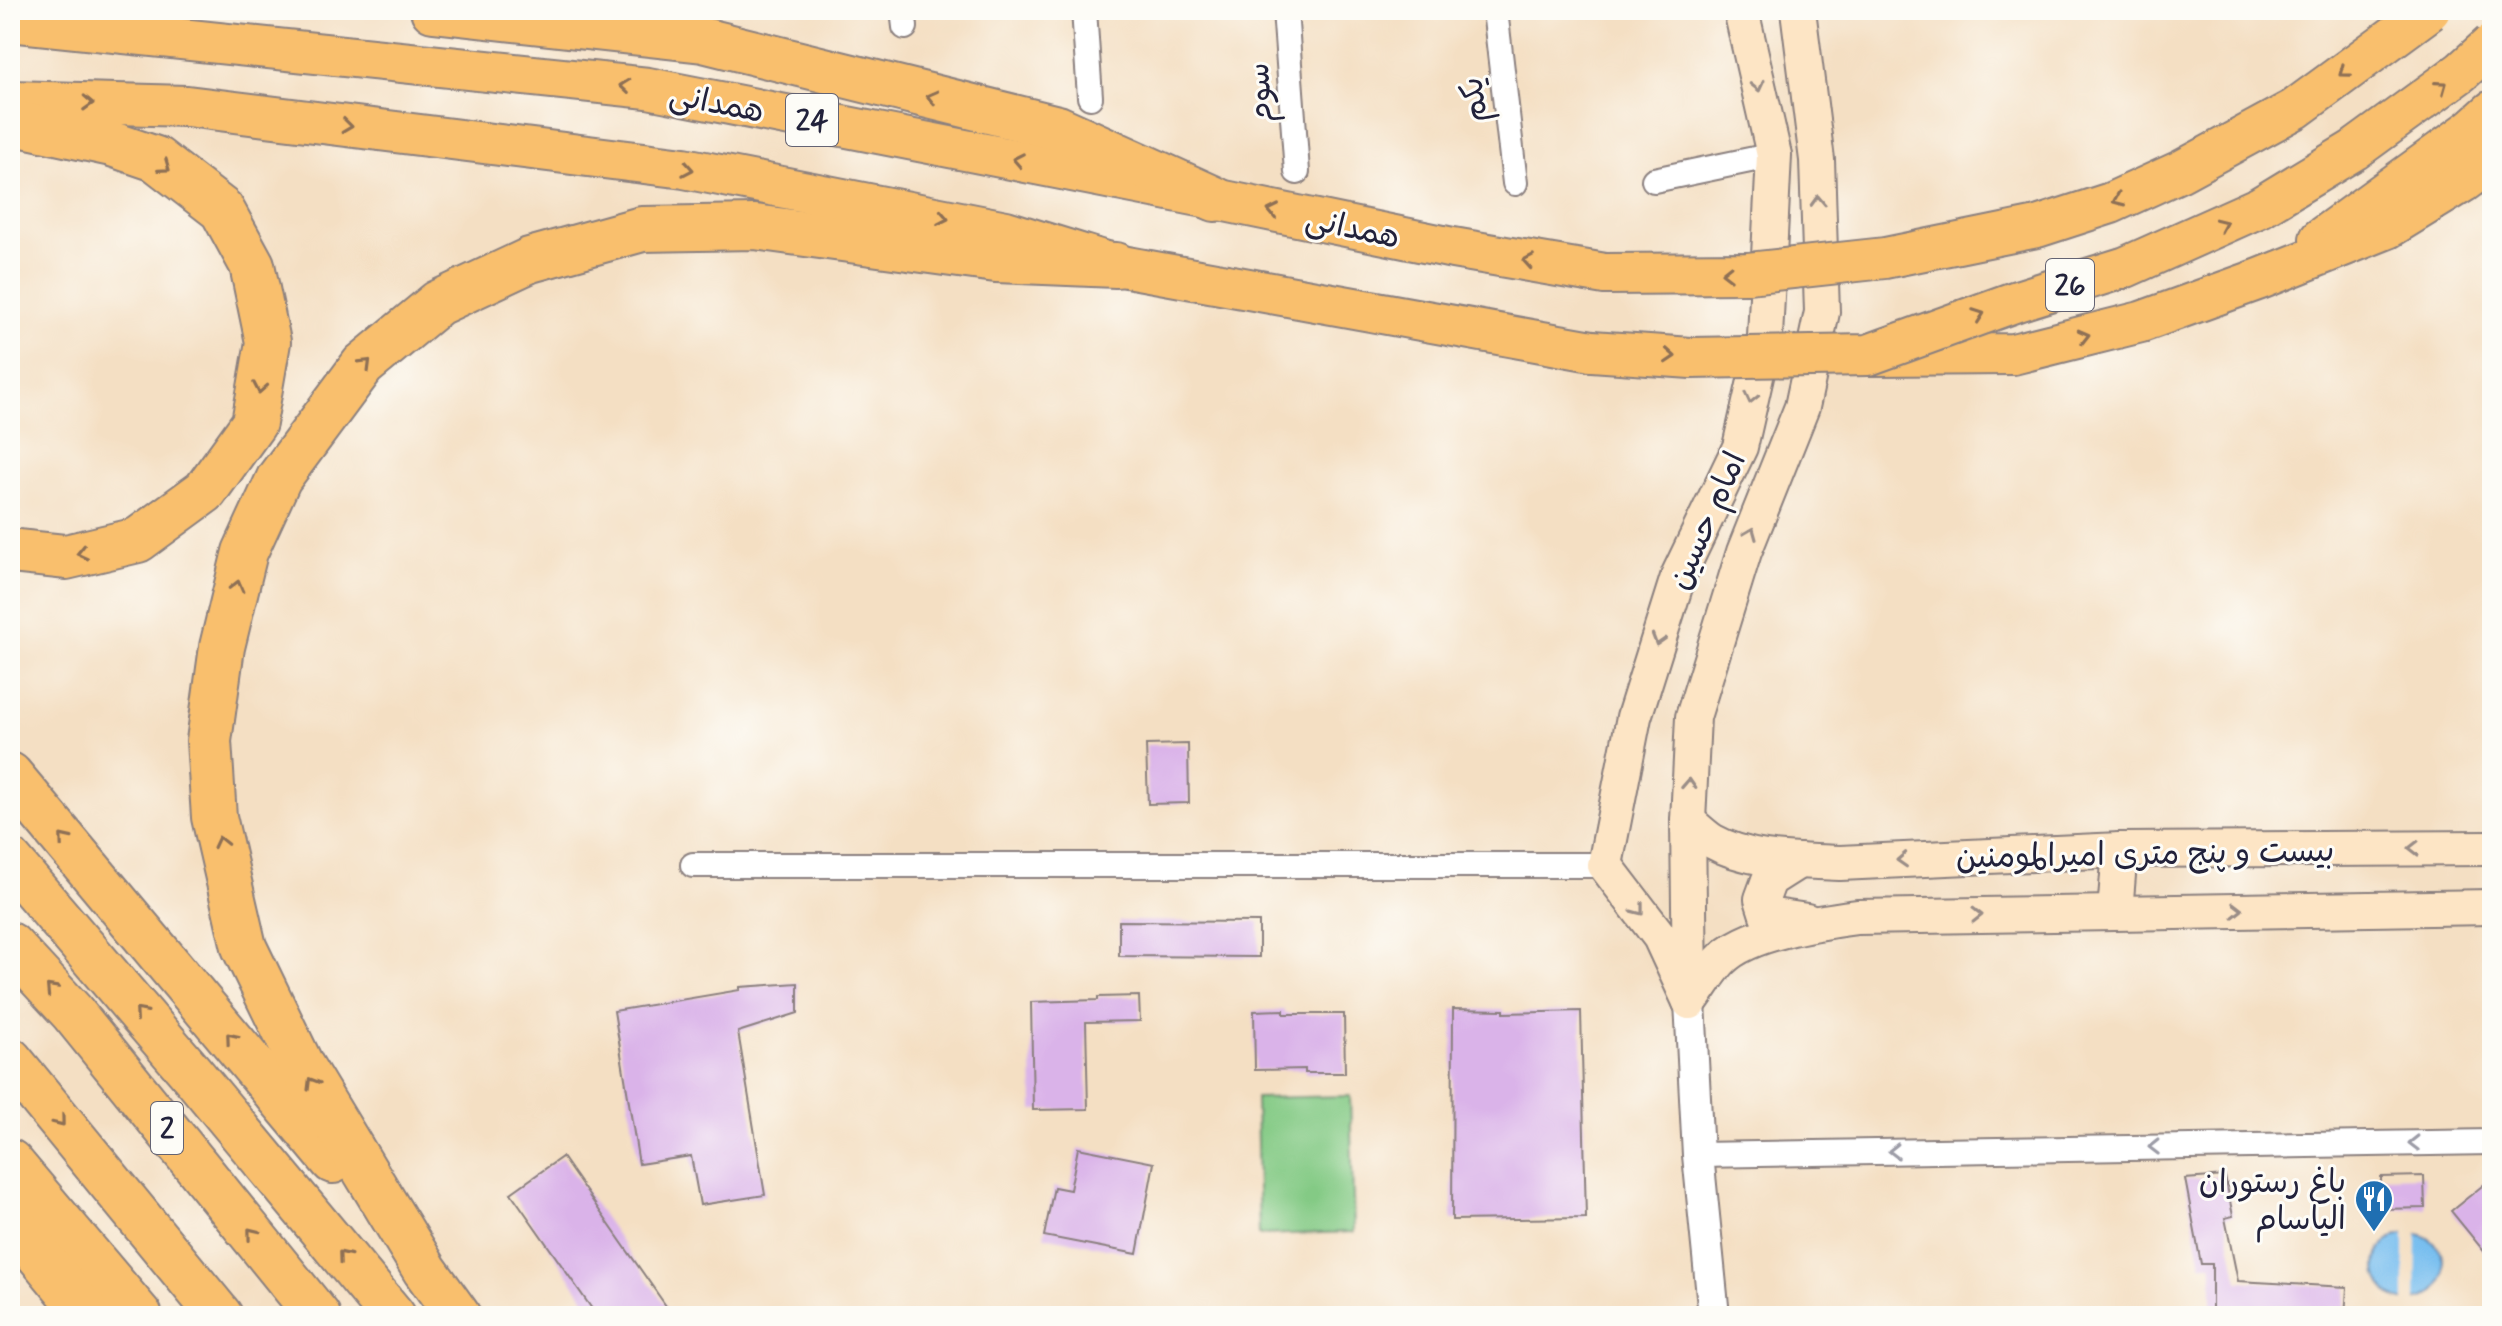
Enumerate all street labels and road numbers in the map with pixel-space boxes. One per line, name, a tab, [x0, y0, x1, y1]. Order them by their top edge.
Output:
street label: سوم	[1238, 61, 1286, 125]
street label: همدانی	[666, 74, 767, 134]
street label: یکم	[1451, 75, 1500, 125]
road number: 24	[786, 94, 838, 146]
street label: همدانی	[1302, 198, 1404, 259]
road number: 26	[2046, 259, 2094, 311]
street label: امام حسین	[1659, 445, 1758, 597]
street label: بیست و پنج متری امیرالمومنین	[1955, 831, 2335, 879]
road number: 2	[151, 1102, 183, 1154]

